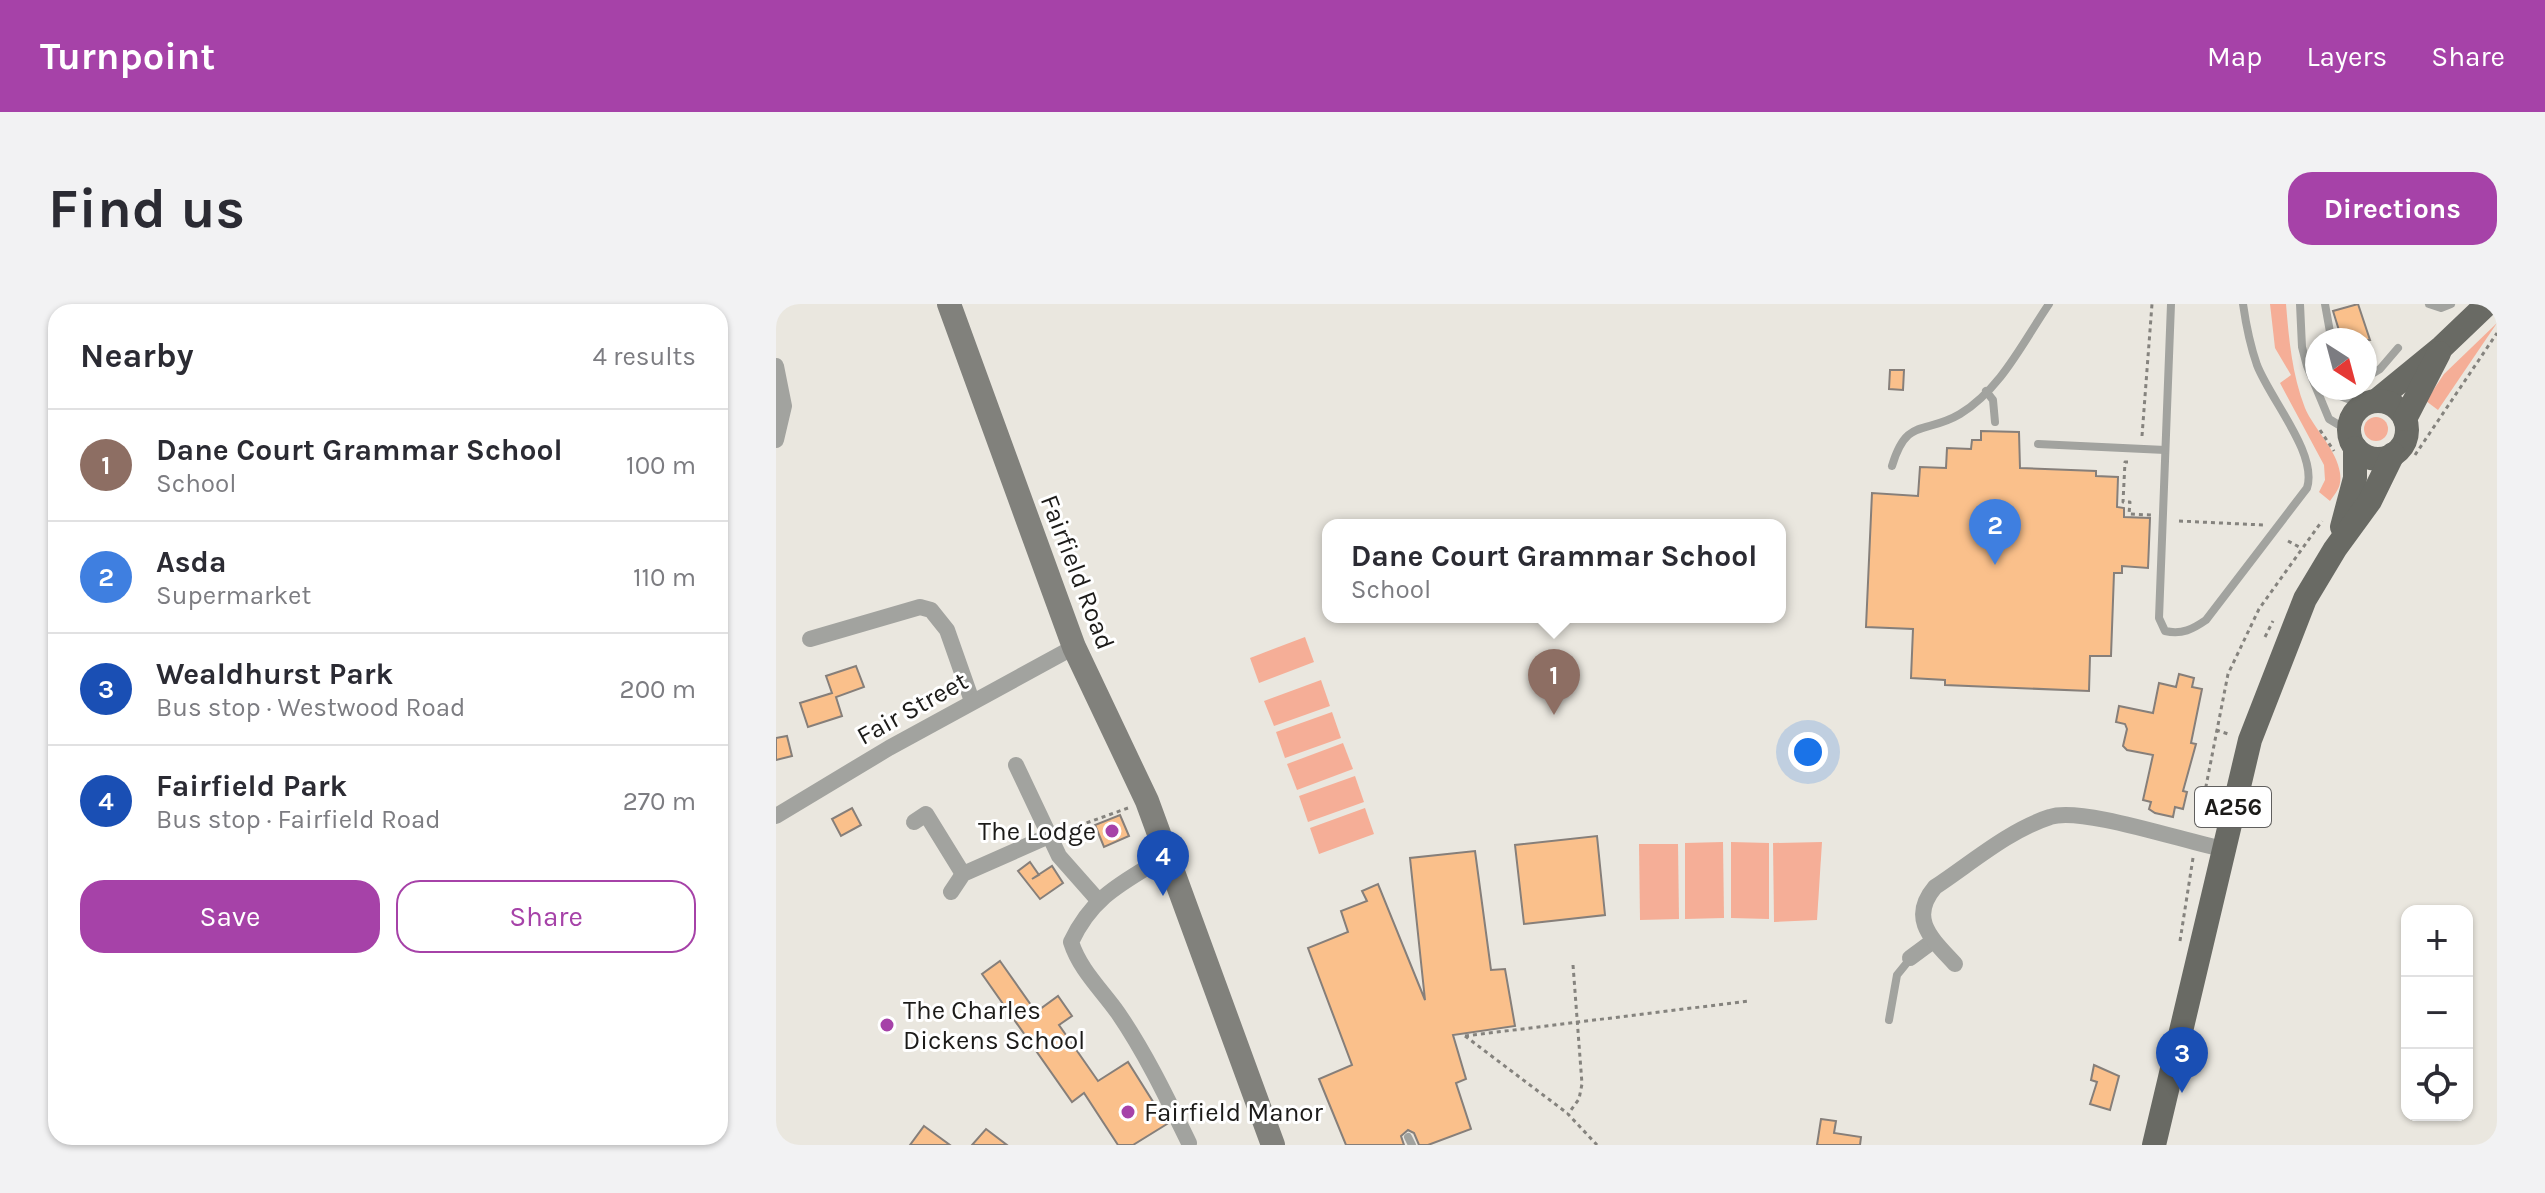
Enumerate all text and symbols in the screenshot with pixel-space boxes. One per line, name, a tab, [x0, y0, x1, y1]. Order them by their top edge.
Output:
text: Turnpoint	[40, 34, 215, 79]
text: Map	[2207, 40, 2262, 73]
text: Layers	[2306, 40, 2387, 73]
text: Share	[2431, 40, 2505, 73]
button: Directions	[2288, 172, 2497, 245]
text: Find us	[48, 176, 245, 241]
north arrow	[2305, 328, 2377, 400]
text: Nearby	[80, 336, 194, 376]
text: 4 results	[592, 341, 696, 372]
text: Dane Court Grammar School	[156, 432, 563, 468]
text: 1	[101, 450, 111, 481]
text: 100 m	[626, 450, 696, 481]
text: School	[156, 468, 237, 499]
street label: Fairfield Road	[1034, 490, 1121, 654]
pin: 2	[1969, 499, 2021, 565]
popup	[1322, 519, 1786, 623]
text: Dane Court Grammar School	[1351, 538, 1757, 574]
text: Asda	[156, 544, 227, 580]
text: 2	[98, 562, 114, 593]
text: 110 m	[633, 562, 696, 593]
text: School	[1351, 574, 1431, 605]
text: Supermarket	[156, 580, 311, 611]
pin: 1	[1528, 649, 1580, 715]
text: Wealdhurst Park	[156, 656, 393, 692]
street label: Fair Street	[851, 665, 973, 752]
text: 3	[98, 674, 114, 705]
text: 200 m	[620, 674, 696, 705]
text: Bus stop · Westwood Road	[156, 692, 465, 723]
your location	[1788, 732, 1828, 772]
text: Fairfield Park	[156, 768, 347, 804]
text: 4	[98, 786, 114, 817]
text: 270 m	[623, 786, 696, 817]
road number: A256	[2195, 787, 2271, 827]
text: Bus stop · Fairfield Road	[156, 804, 441, 835]
place label: The Lodge	[978, 816, 1096, 847]
marker: The Lodge	[1103, 822, 1121, 840]
pin: 4	[1137, 830, 1189, 896]
button: Save	[80, 880, 380, 953]
button: Share	[396, 880, 696, 953]
map controls	[2401, 905, 2473, 1121]
button: +	[2401, 905, 2473, 977]
button: −	[2401, 977, 2473, 1049]
place label: The Charles Dickens School	[903, 995, 1085, 1056]
marker: The Charles Dickens School	[878, 1016, 896, 1034]
pin: 3	[2156, 1027, 2208, 1093]
button: locate	[2401, 1049, 2473, 1121]
place label: Fairfield Manor	[1144, 1097, 1324, 1128]
marker: Fairfield Manor	[1119, 1103, 1137, 1121]

